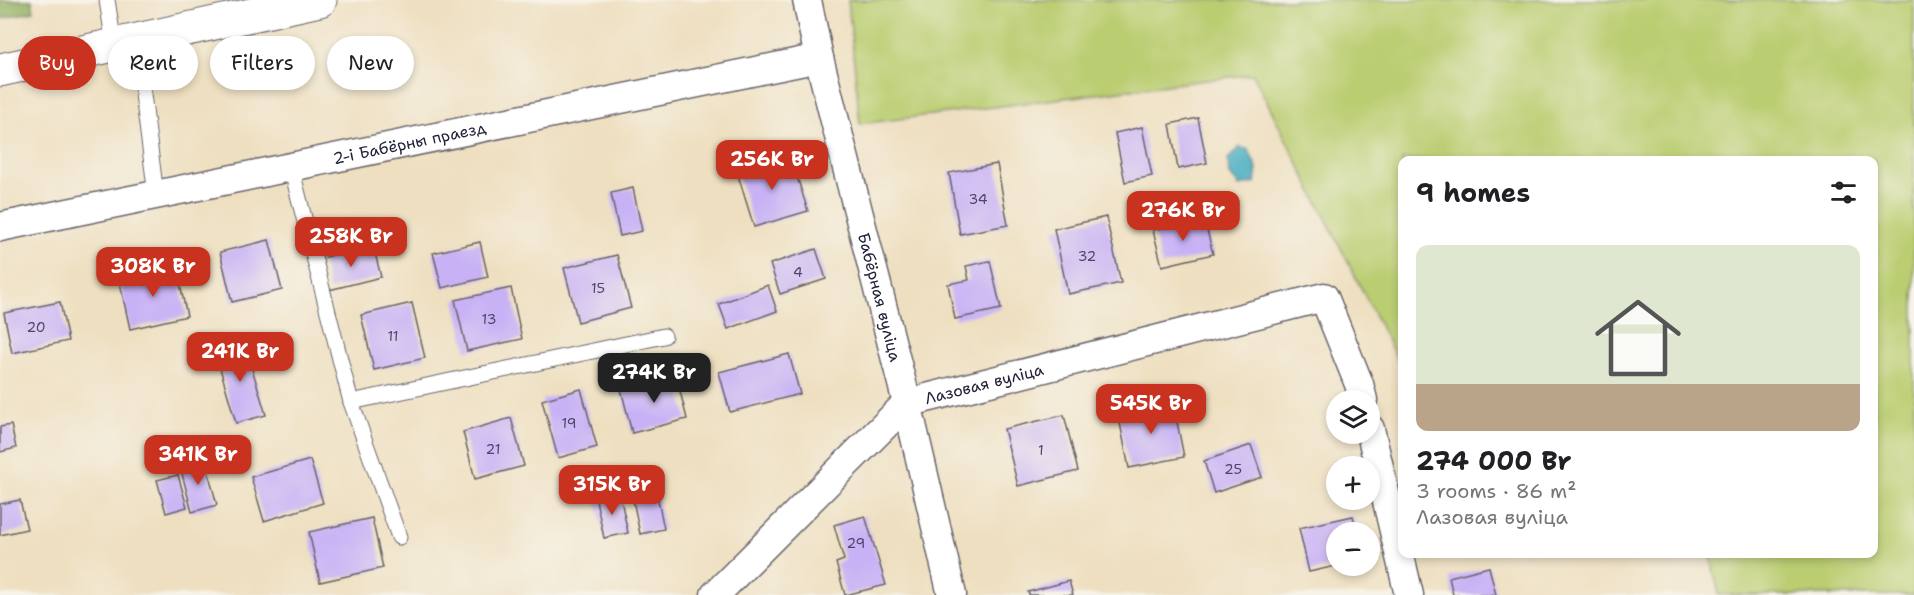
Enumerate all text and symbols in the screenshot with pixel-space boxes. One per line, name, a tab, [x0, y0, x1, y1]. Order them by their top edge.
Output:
chip: Buy	[18, 36, 96, 90]
chip: Rent	[108, 36, 198, 90]
chip: Filters	[210, 36, 315, 90]
chip: New	[327, 36, 414, 90]
street label: 2-і Бабёрны праезд	[331, 116, 488, 169]
pin: 256K Br	[717, 140, 827, 191]
text: 256K Br	[730, 146, 814, 172]
text: 9 homes	[1416, 175, 1530, 210]
icon: filters	[1827, 176, 1860, 209]
house number: 34	[968, 190, 988, 208]
pin: 276K Br	[1128, 191, 1238, 242]
text: 276K Br	[1141, 197, 1225, 223]
pin: 258K Br	[296, 217, 406, 268]
text: 258K Br	[309, 223, 393, 249]
street label: Бабёрная вуліца	[853, 230, 907, 364]
pin: 308K Br	[98, 247, 208, 298]
house number: 32	[1078, 247, 1096, 265]
text: 308K Br	[110, 253, 196, 279]
house number: 4	[793, 263, 803, 281]
house number: 15	[591, 279, 605, 297]
icon: home	[1584, 284, 1692, 392]
house number: 13	[482, 310, 496, 328]
house number: 20	[26, 318, 46, 336]
house number: 11	[387, 327, 399, 345]
pin: 241K Br	[185, 332, 295, 383]
text: 241K Br	[201, 338, 279, 364]
pin: 274K Br	[599, 353, 709, 404]
street label: Лазовая вуліца	[922, 358, 1046, 409]
text: 274K Br	[612, 359, 696, 385]
pin: 545K Br	[1096, 384, 1206, 435]
text: 545K Br	[1110, 390, 1192, 416]
map controls	[1326, 390, 1380, 576]
button: layers	[1326, 390, 1380, 444]
house number: 19	[561, 414, 577, 432]
pin: 341K Br	[143, 435, 253, 486]
house number: 21	[486, 440, 500, 458]
text: 341K Br	[158, 441, 238, 467]
house number: 1	[1038, 441, 1044, 459]
text: 274 000 Br	[1416, 443, 1572, 478]
button: +	[1326, 456, 1380, 510]
house number: 25	[1224, 460, 1242, 478]
pin: 315K Br	[557, 465, 667, 516]
text: 315K Br	[573, 471, 651, 497]
text: 3 rooms · 86 m²	[1416, 478, 1576, 504]
text: Лазовая вуліца	[1416, 504, 1568, 530]
button: −	[1326, 522, 1380, 576]
house number: 29	[847, 534, 865, 552]

